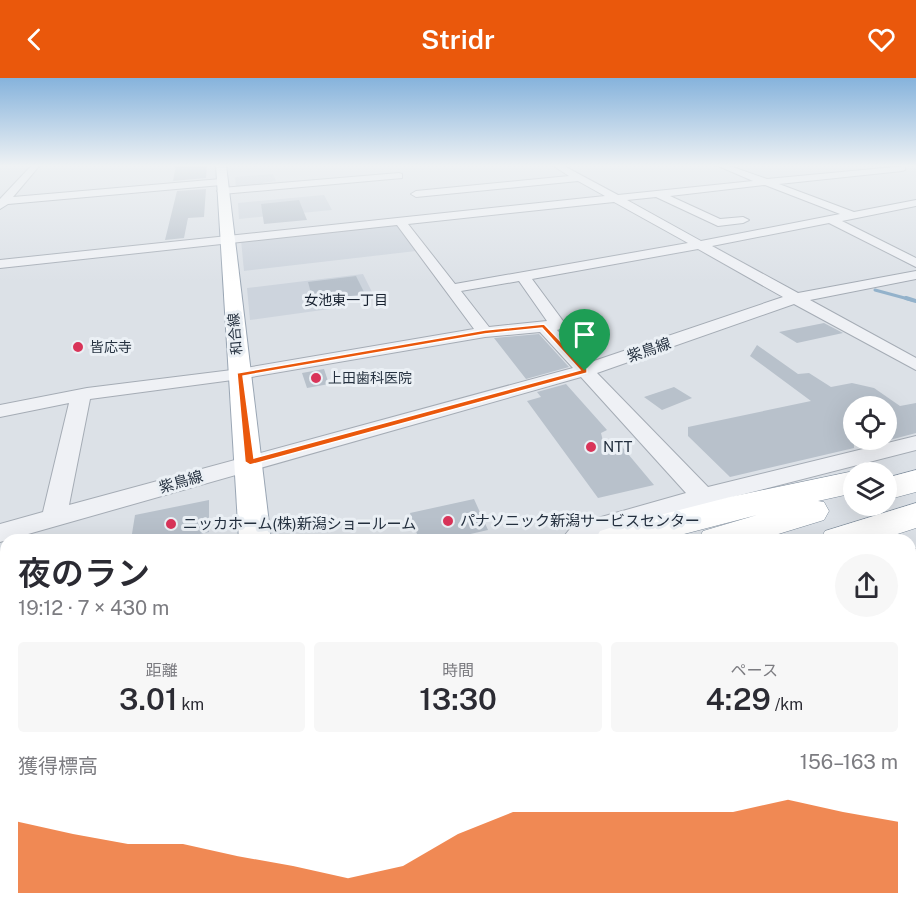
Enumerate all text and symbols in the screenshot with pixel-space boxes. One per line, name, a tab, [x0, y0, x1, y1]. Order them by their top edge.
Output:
icon: back	[18, 23, 51, 56]
text: Stridr	[421, 23, 495, 55]
icon: heart	[865, 23, 898, 56]
district label: 女池東一丁目	[304, 292, 388, 308]
pin	[559, 309, 610, 371]
street label: 和合線	[225, 312, 245, 356]
icon: arrive	[568, 318, 601, 351]
street label: 紫鳥線	[625, 334, 673, 365]
place label: 皆応寺	[90, 339, 132, 355]
marker: 皆応寺	[71, 340, 85, 354]
place label: 上田歯科医院	[328, 370, 412, 386]
marker: 上田歯科医院	[309, 371, 323, 385]
map controls	[843, 396, 897, 516]
button: locate	[843, 396, 897, 450]
place label: NTT	[603, 438, 633, 455]
marker: NTT	[584, 440, 598, 454]
button: layers	[843, 462, 897, 516]
street label: 紫鳥線	[157, 467, 205, 496]
place label: パナソニック新潟サービスセンター	[460, 512, 700, 529]
marker: パナソニック新潟サービスセンター	[441, 514, 455, 528]
place label: ニッカホーム(株)新潟ショールーム	[183, 515, 416, 532]
marker: ニッカホーム(株)新潟ショールーム	[164, 517, 178, 531]
text: 夜のラン	[18, 554, 150, 592]
button: share	[835, 554, 898, 617]
text: 19:12 · 7 × 430 m	[18, 596, 169, 620]
text: 距離	[146, 661, 178, 680]
text: 時間	[442, 661, 474, 680]
text: ペース	[731, 661, 778, 680]
text: 3.01	[119, 681, 178, 717]
text: 13:30	[419, 681, 497, 717]
text: 4:29	[706, 681, 771, 717]
text: km	[178, 695, 204, 714]
text: /km	[771, 695, 803, 714]
text: 156–163 m	[800, 750, 898, 774]
text: 獲得標高	[18, 754, 98, 778]

